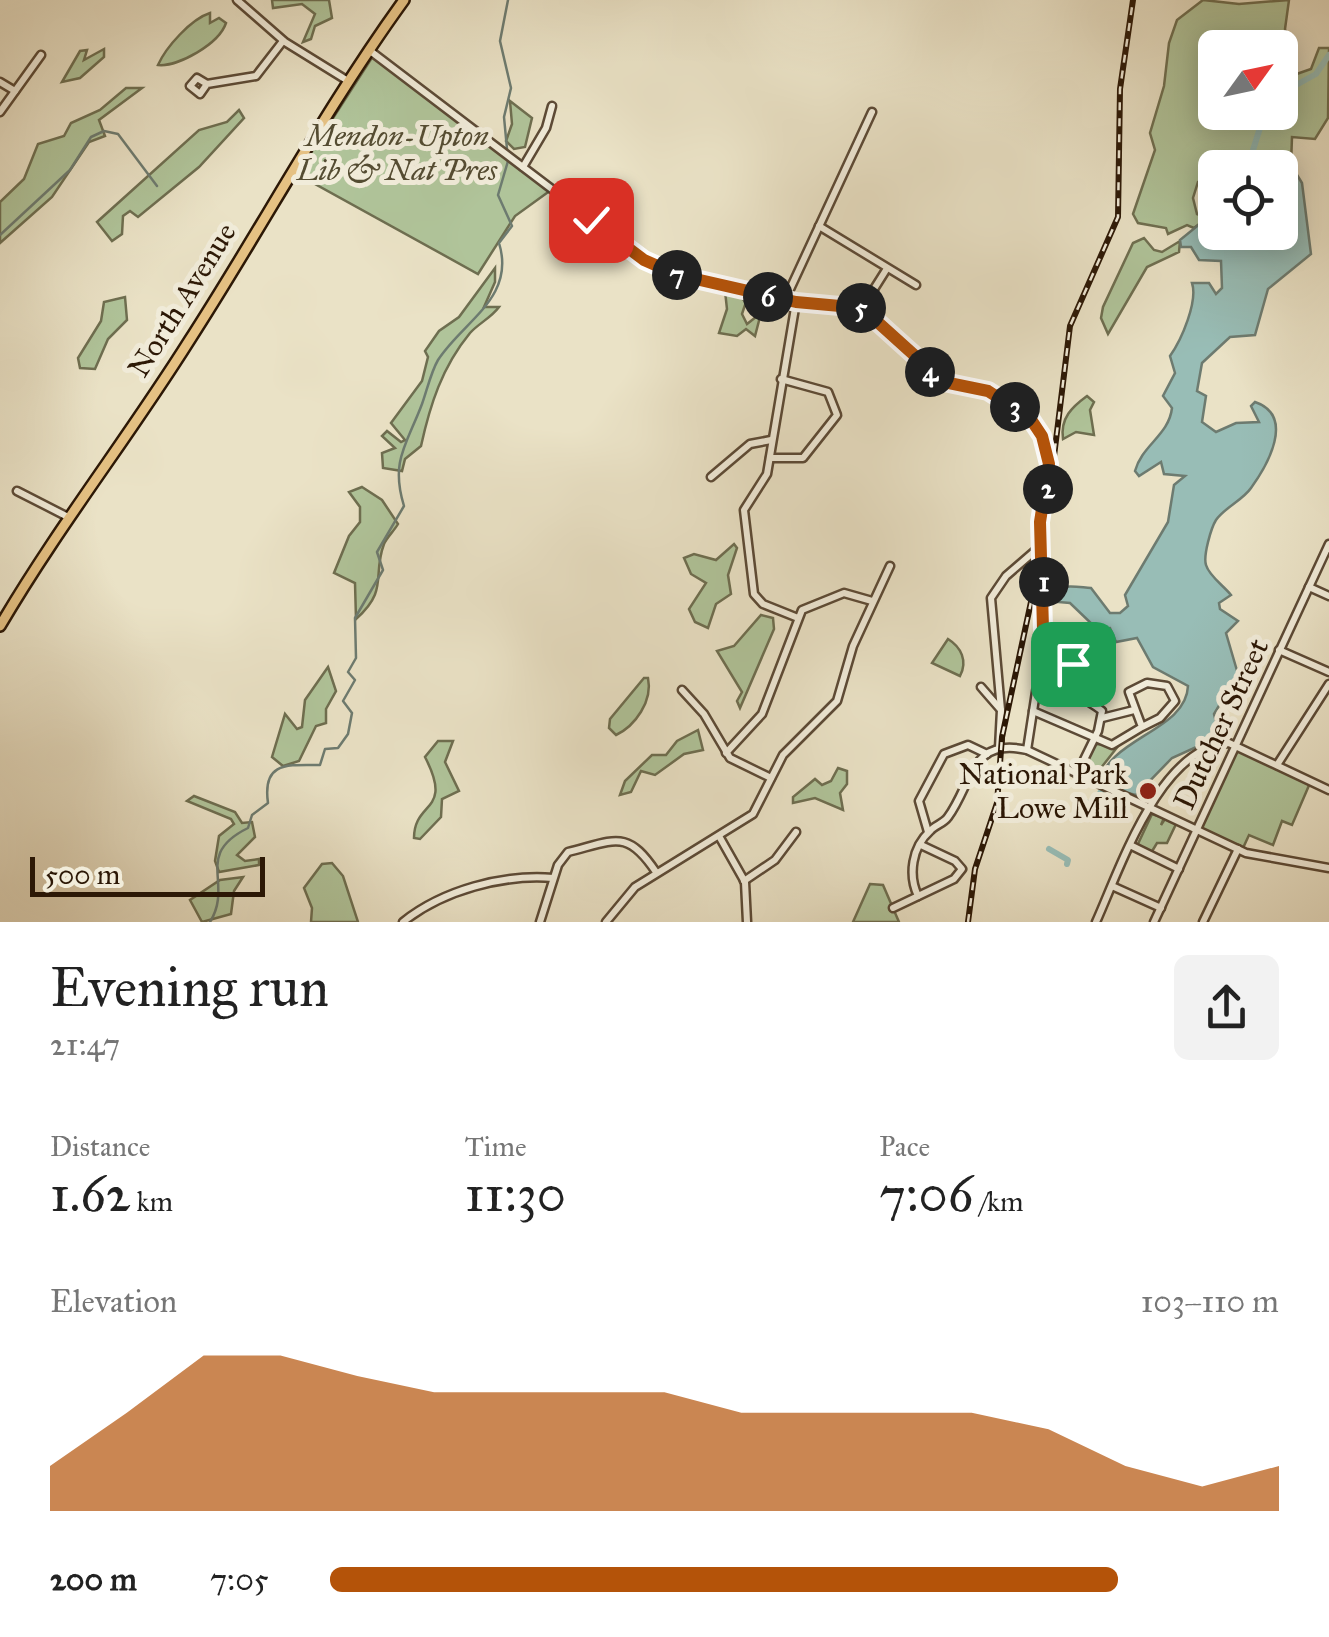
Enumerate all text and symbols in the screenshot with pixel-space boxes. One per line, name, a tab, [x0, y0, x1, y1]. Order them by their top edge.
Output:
north arrow	[1198, 30, 1298, 130]
map controls	[1198, 30, 1298, 250]
park label: Mendon-Upton Lib & Nat Pres	[295, 118, 498, 188]
button: locate	[1198, 150, 1298, 250]
pin	[549, 178, 634, 263]
icon: check	[564, 193, 619, 248]
street label: North Avenue	[120, 216, 244, 384]
pin: 7	[652, 250, 702, 300]
text: 7	[670, 257, 684, 292]
pin: 6	[743, 272, 793, 322]
text: 6	[761, 279, 775, 314]
pin: 5	[836, 283, 886, 333]
text: 5	[854, 290, 868, 325]
pin: 4	[905, 347, 955, 397]
text: 4	[922, 354, 938, 389]
pin: 3	[990, 382, 1040, 432]
text: 3	[1009, 389, 1021, 424]
pin: 2	[1023, 464, 1073, 514]
text: 2	[1041, 471, 1055, 506]
pin: 1	[1019, 557, 1069, 607]
text: 1	[1038, 564, 1050, 599]
pin	[1031, 622, 1116, 707]
street label: Dutcher Street	[1166, 633, 1276, 815]
icon: arrive	[1046, 637, 1101, 692]
place label: National Park Lowe Mill	[959, 756, 1129, 826]
marker: National Park Lowe Mill	[1137, 780, 1159, 802]
scale bar	[30, 852, 265, 896]
text: 500 m	[45, 857, 120, 892]
text: Evening run	[50, 954, 329, 1021]
button: share	[1174, 955, 1279, 1060]
text: 21:47	[50, 1025, 120, 1064]
text: Distance	[50, 1129, 150, 1164]
text: Time	[465, 1129, 527, 1164]
text: Pace	[879, 1129, 930, 1164]
text: 1.62	[50, 1164, 130, 1225]
text: 11:30	[465, 1164, 566, 1225]
text: 7:06	[879, 1164, 973, 1225]
text: km	[130, 1184, 173, 1219]
text: /km	[973, 1184, 1023, 1219]
text: Elevation	[50, 1282, 177, 1321]
text: 103–110 m	[1141, 1282, 1279, 1321]
text: 200 m	[50, 1560, 137, 1599]
text: 7:05	[210, 1560, 269, 1599]

